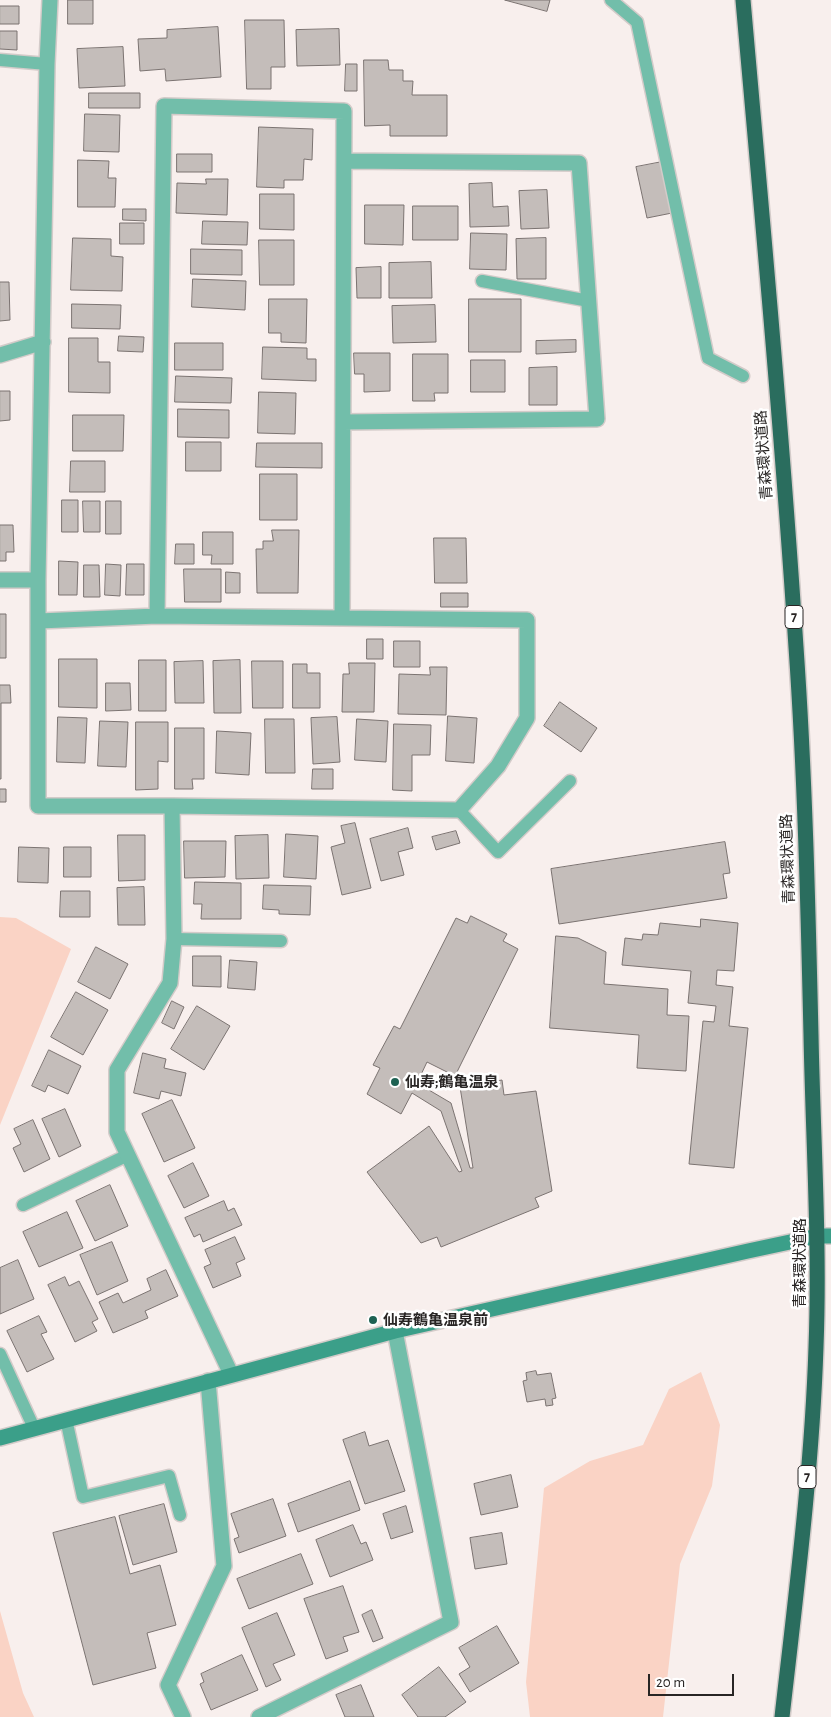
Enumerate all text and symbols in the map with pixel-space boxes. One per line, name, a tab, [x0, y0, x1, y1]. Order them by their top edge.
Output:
street label: 青森環状道路	[752, 409, 776, 501]
road number: 7	[785, 606, 803, 628]
street label: 青森環状道路	[777, 814, 799, 904]
place label: 仙寿;鶴亀温泉	[405, 1073, 498, 1091]
marker: 仙寿;鶴亀温泉	[389, 1076, 401, 1088]
street label: 青森環状道路	[791, 1218, 809, 1308]
place label: 仙寿鶴亀温泉前	[383, 1311, 488, 1329]
marker: 仙寿鶴亀温泉前	[367, 1314, 379, 1326]
road number: 7	[798, 1465, 816, 1488]
scale bar	[651, 1664, 737, 1696]
text: 20 m	[656, 1675, 685, 1690]

